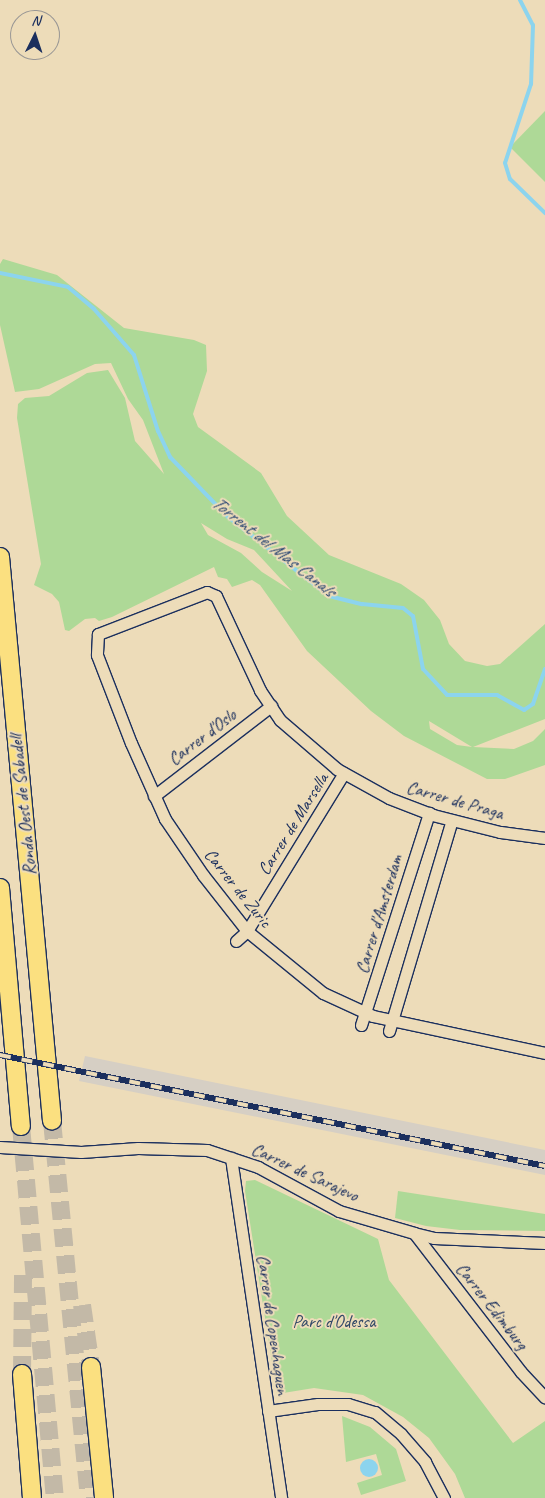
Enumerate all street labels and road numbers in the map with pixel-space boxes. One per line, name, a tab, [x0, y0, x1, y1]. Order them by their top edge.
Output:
street label: Carrer d'Oslo	[164, 704, 240, 770]
street label: Ronda Oest de Sabadell	[5, 733, 41, 877]
street label: Carrer de Marsella	[253, 769, 333, 879]
street label: Carrer de Praga	[404, 776, 506, 824]
street label: Carrer de Zuric	[200, 844, 276, 932]
street label: Carrer d'Amsterdam	[351, 852, 407, 976]
street label: Carrer de Sarajevo	[248, 1138, 362, 1206]
street label: Carrer de Copenhaguen	[252, 1253, 294, 1397]
street label: Carrer Edimburg	[451, 1258, 533, 1354]

